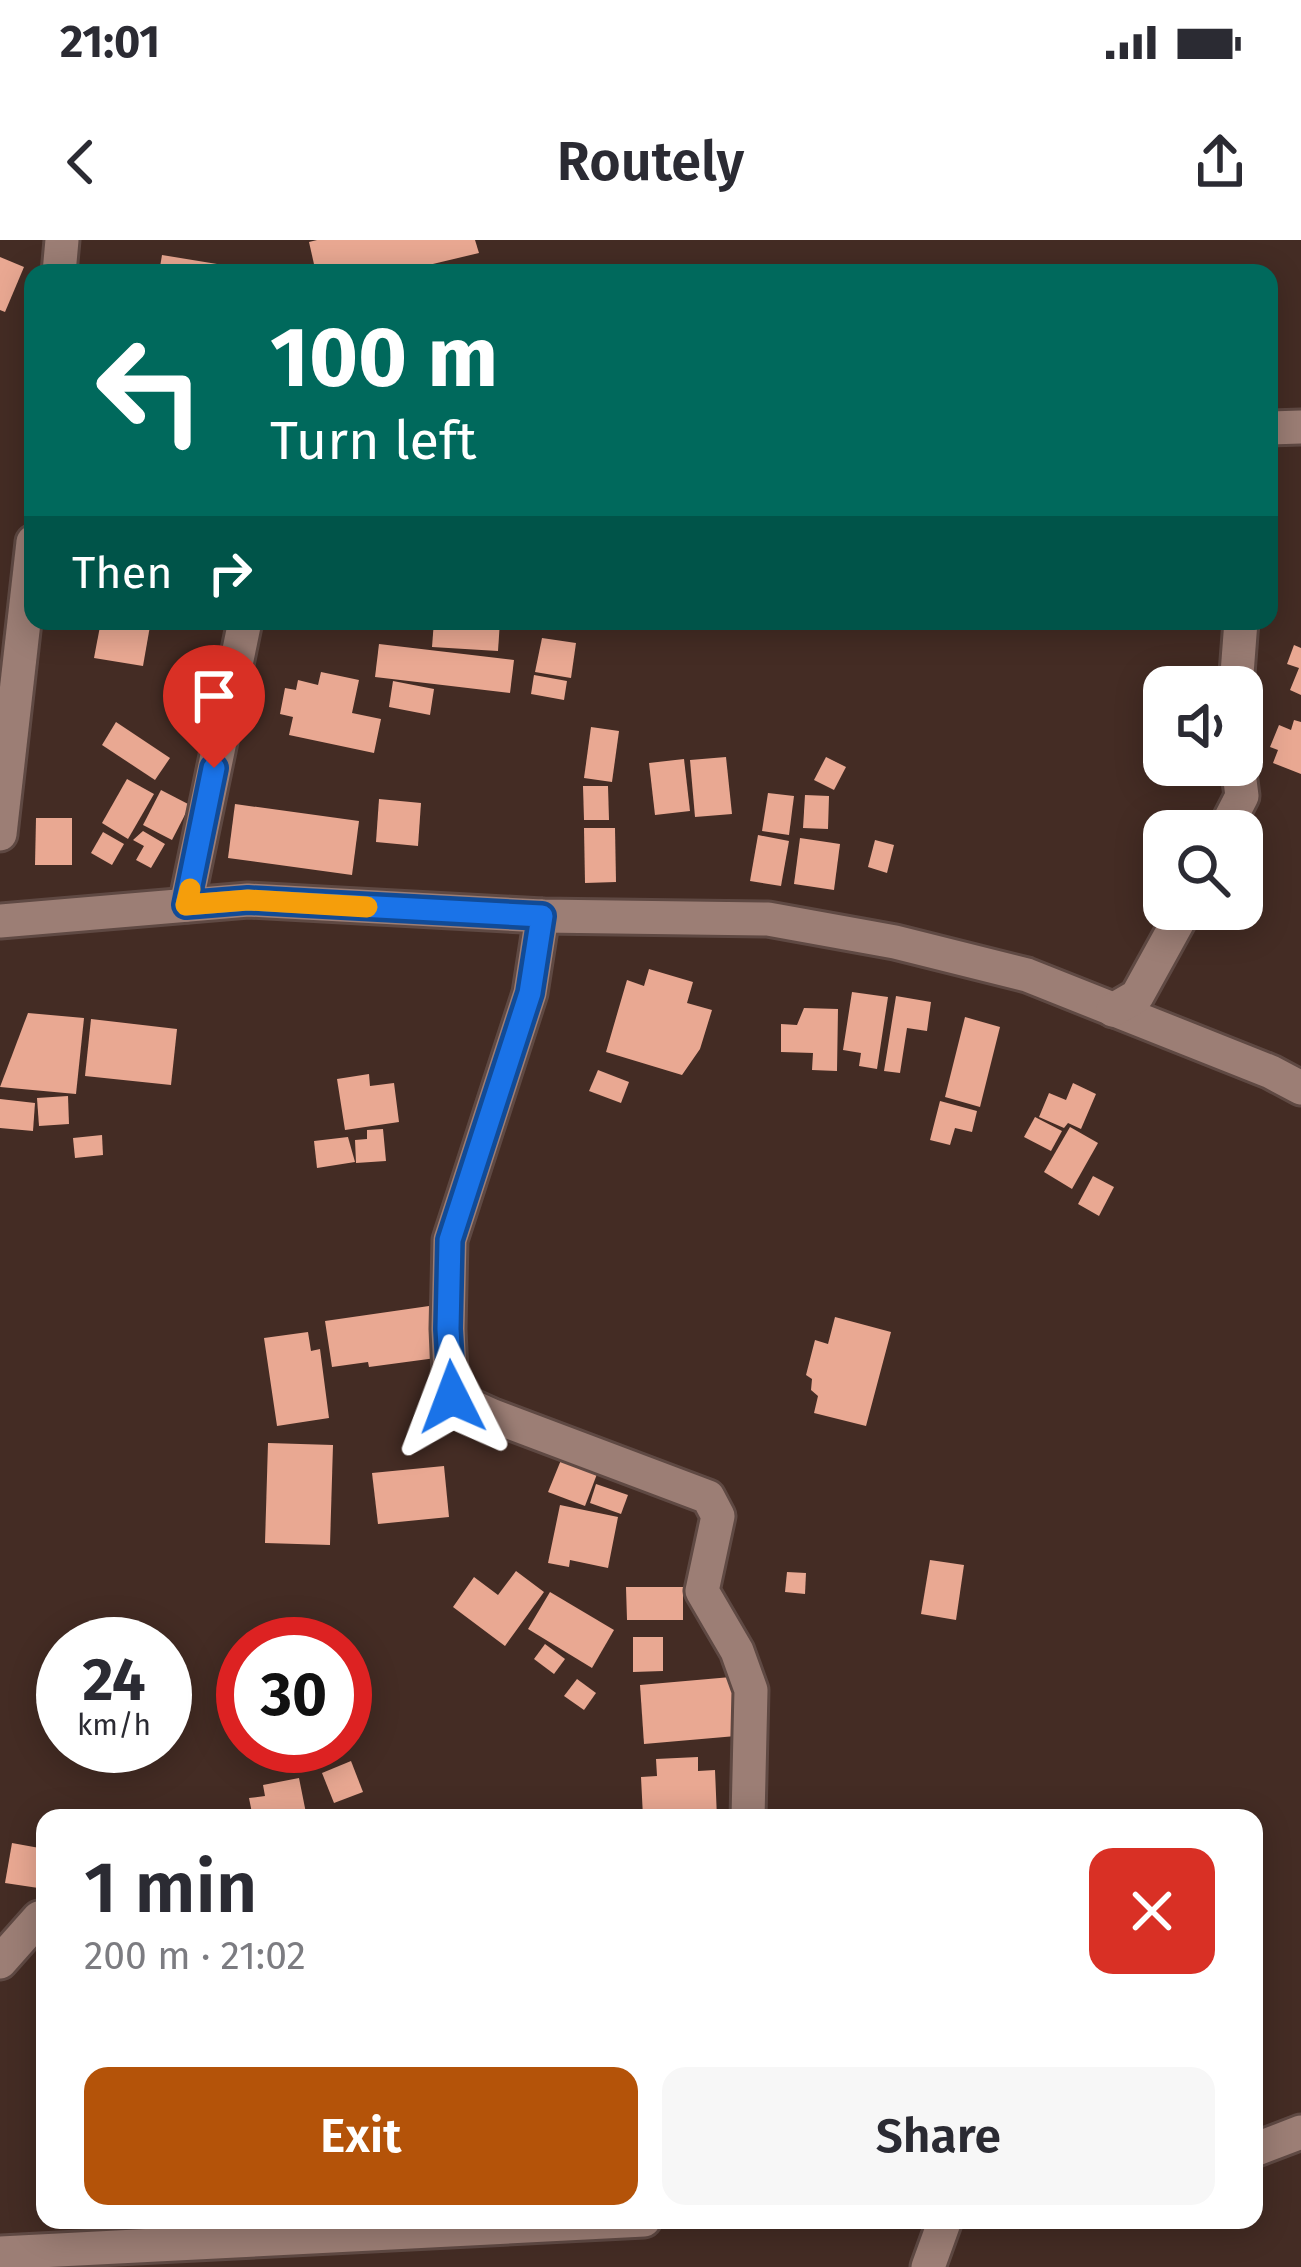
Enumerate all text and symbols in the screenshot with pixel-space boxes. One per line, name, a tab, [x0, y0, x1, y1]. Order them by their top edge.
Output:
text: 21:01	[60, 15, 160, 69]
icon: back	[48, 129, 114, 195]
icon: share	[1187, 129, 1253, 195]
text: Routely	[557, 130, 744, 194]
text: 100 m	[270, 307, 498, 408]
icon: left	[72, 312, 228, 468]
text: Turn left	[270, 409, 477, 473]
icon: right	[197, 540, 263, 606]
text: Then	[72, 546, 173, 600]
pin	[163, 645, 265, 768]
icon: arrive	[181, 663, 247, 729]
map controls	[1143, 666, 1263, 930]
button: sound	[1143, 666, 1263, 786]
button: search	[1143, 810, 1263, 930]
position arrow	[389, 1334, 515, 1460]
speed limit sign: 30	[216, 1617, 372, 1773]
text: 24	[82, 1644, 146, 1716]
text: km/h	[77, 1707, 151, 1743]
text: 1 min	[84, 1845, 257, 1931]
button: close	[1089, 1848, 1215, 1974]
text: 200 m · 21:02	[84, 1933, 306, 1979]
button: Exit	[84, 2067, 638, 2205]
button: Share	[662, 2067, 1215, 2205]

